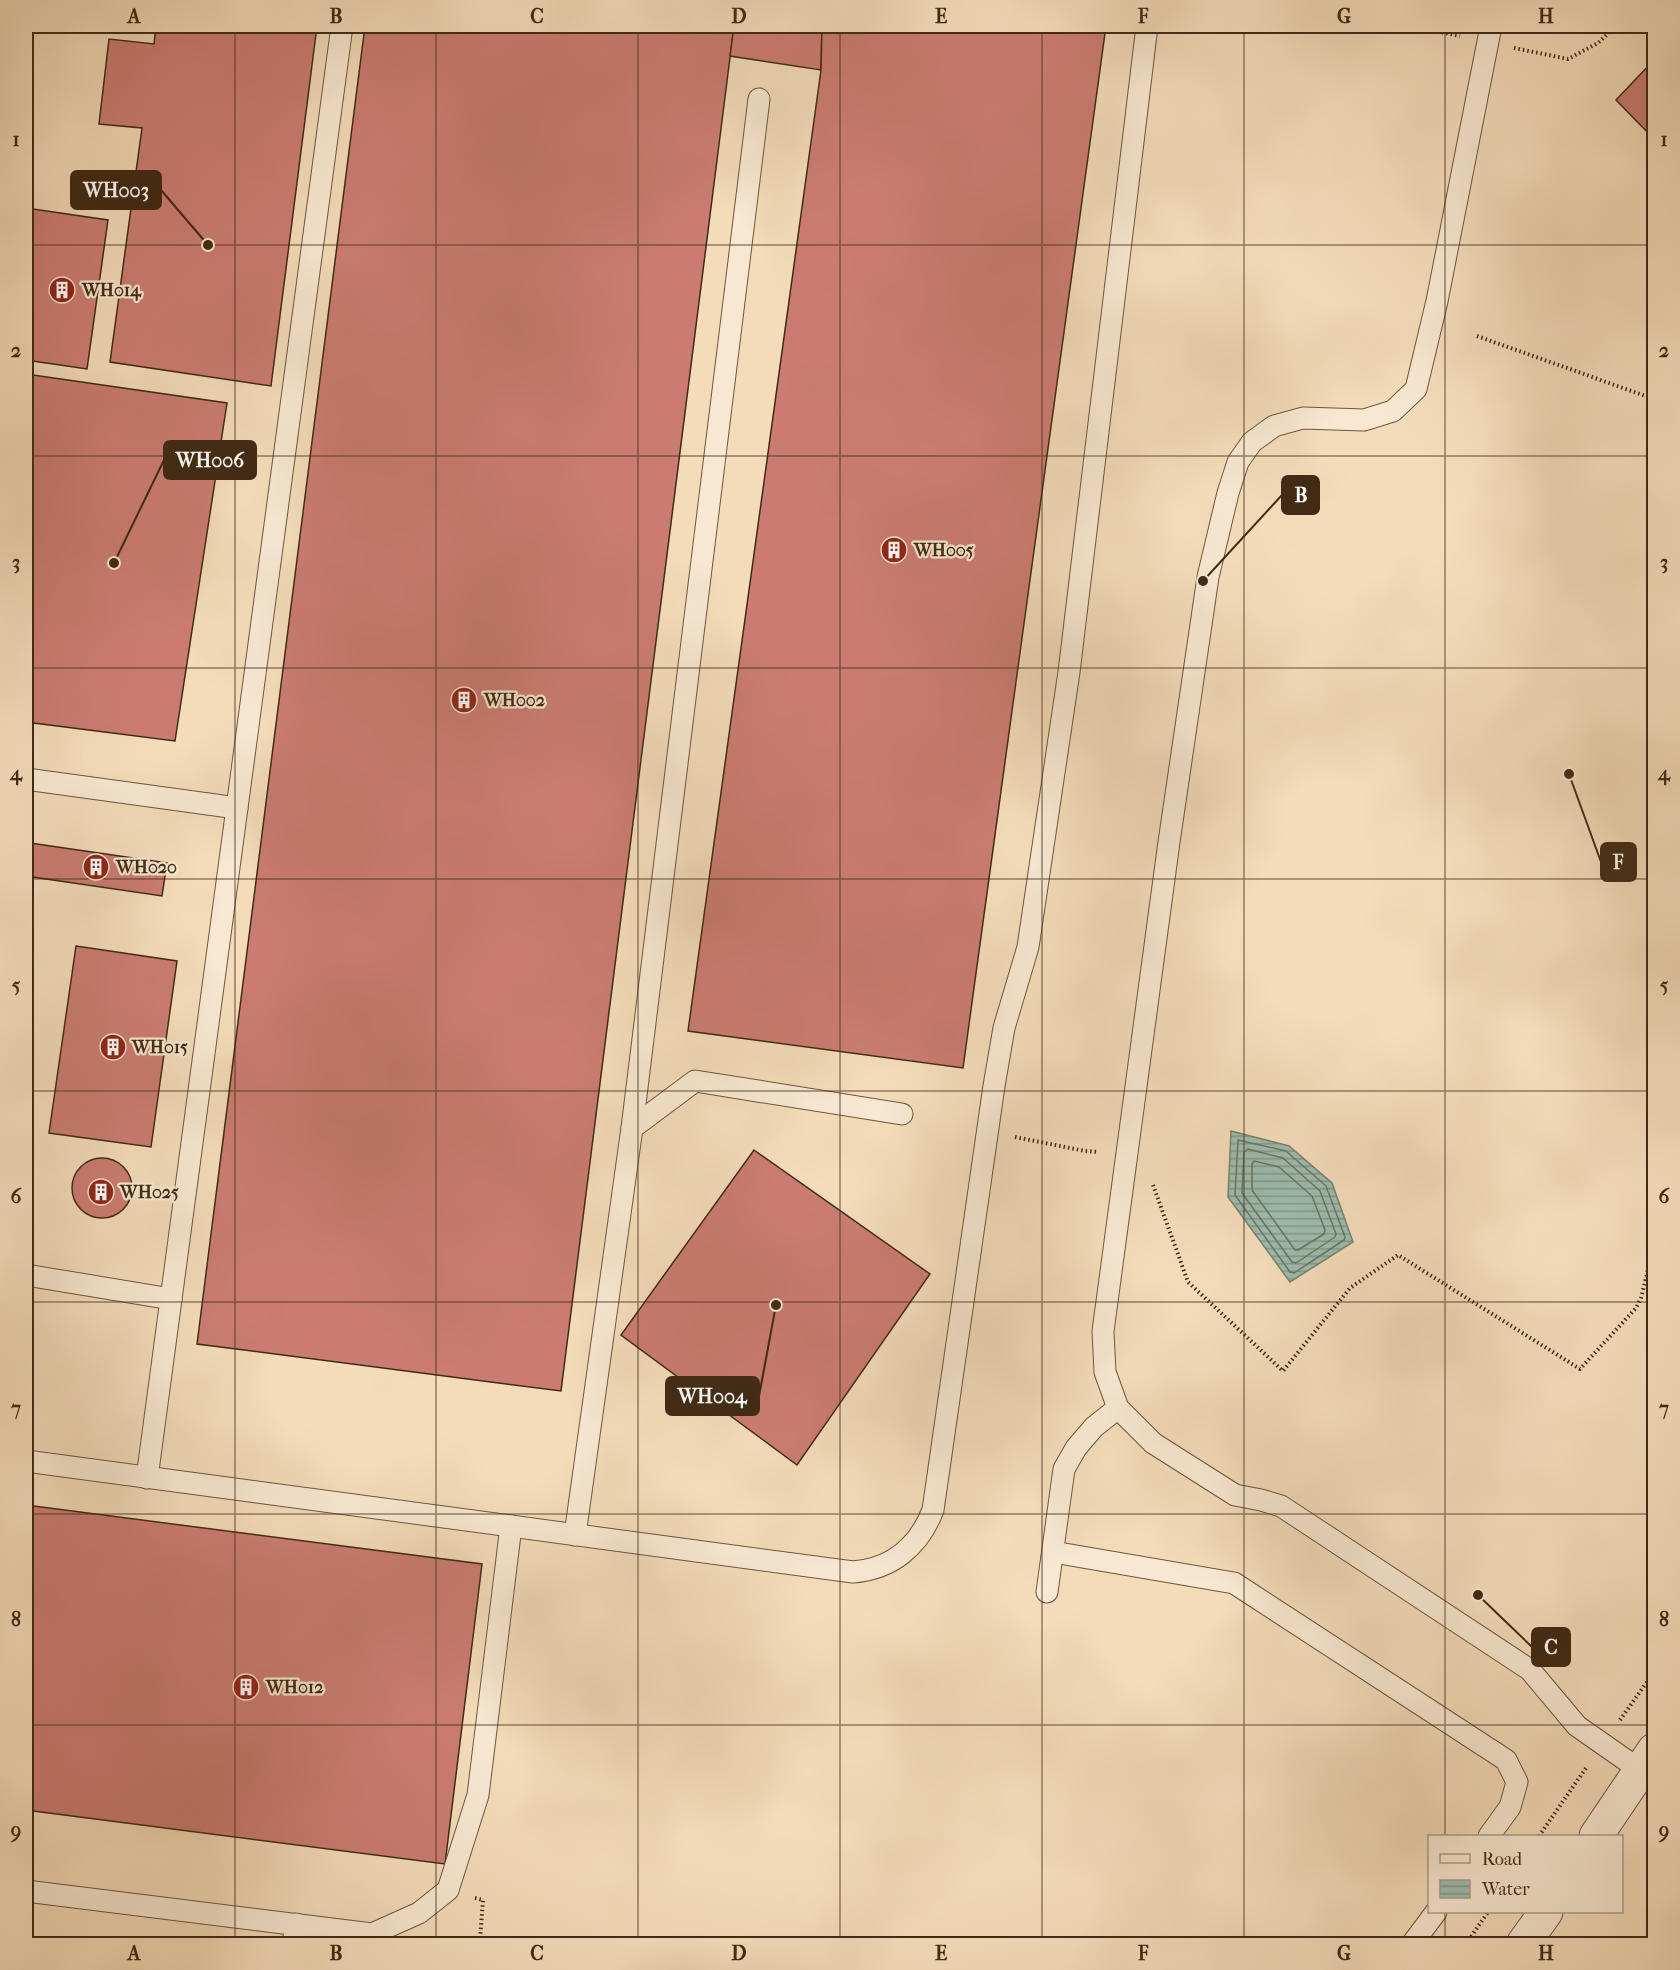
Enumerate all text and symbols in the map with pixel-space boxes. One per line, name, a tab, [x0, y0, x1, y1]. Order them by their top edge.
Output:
text: A	[126, 5, 142, 28]
text: B	[329, 5, 343, 28]
text: C	[530, 5, 544, 28]
text: D	[731, 5, 747, 28]
text: E	[935, 5, 947, 28]
text: F	[1137, 5, 1149, 28]
text: G	[1337, 5, 1351, 28]
text: H	[1538, 5, 1554, 28]
text: 1	[12, 128, 20, 151]
text: 1	[1660, 128, 1668, 151]
callout: WH003	[71, 171, 161, 209]
text: WH003	[82, 179, 149, 202]
building icon: WH014	[47, 275, 77, 305]
place label: WH014	[81, 280, 142, 301]
text: 2	[11, 339, 21, 362]
text: 2	[1659, 339, 1669, 362]
callout: WH006	[164, 441, 256, 479]
text: WH006	[175, 449, 245, 472]
callout: B	[1282, 476, 1319, 514]
text: B	[1294, 484, 1308, 507]
building icon: WH005	[879, 535, 909, 565]
place label: WH005	[913, 540, 974, 561]
text: 3	[12, 551, 20, 574]
text: 3	[1660, 551, 1668, 574]
building icon: WH002	[449, 685, 479, 715]
place label: WH002	[483, 690, 545, 711]
text: 4	[9, 762, 23, 786]
text: 4	[1657, 762, 1671, 786]
callout: F	[1601, 843, 1636, 881]
text: F	[1612, 851, 1624, 874]
building icon: WH020	[81, 852, 111, 882]
place label: WH020	[115, 857, 177, 878]
text: 5	[12, 974, 21, 997]
text: 5	[1660, 974, 1669, 997]
building icon: WH015	[98, 1032, 128, 1062]
place label: WH015	[131, 1037, 188, 1058]
building icon: WH025	[86, 1177, 116, 1207]
place label: WH025	[119, 1182, 179, 1203]
text: 6	[11, 1185, 23, 1208]
text: 6	[1659, 1185, 1671, 1208]
callout: WH004	[666, 1377, 759, 1415]
text: WH004	[676, 1385, 748, 1409]
text: 7	[10, 1397, 21, 1420]
text: 7	[1658, 1397, 1669, 1420]
text: 8	[11, 1608, 21, 1631]
text: 8	[1659, 1608, 1669, 1631]
callout: C	[1532, 1628, 1570, 1666]
text: C	[1544, 1636, 1558, 1659]
building icon: WH012	[231, 1672, 261, 1702]
place label: WH012	[265, 1677, 323, 1698]
text: 9	[10, 1820, 21, 1843]
text: 9	[1658, 1820, 1669, 1843]
legend	[1428, 1835, 1623, 1913]
text: Road	[1482, 1849, 1522, 1870]
text: Water	[1481, 1879, 1530, 1900]
text: A	[126, 1942, 142, 1965]
text: B	[329, 1942, 343, 1965]
text: C	[530, 1942, 544, 1965]
text: D	[731, 1942, 747, 1965]
text: E	[935, 1942, 947, 1965]
text: F	[1137, 1942, 1149, 1965]
text: G	[1337, 1942, 1351, 1965]
text: H	[1538, 1942, 1554, 1965]

